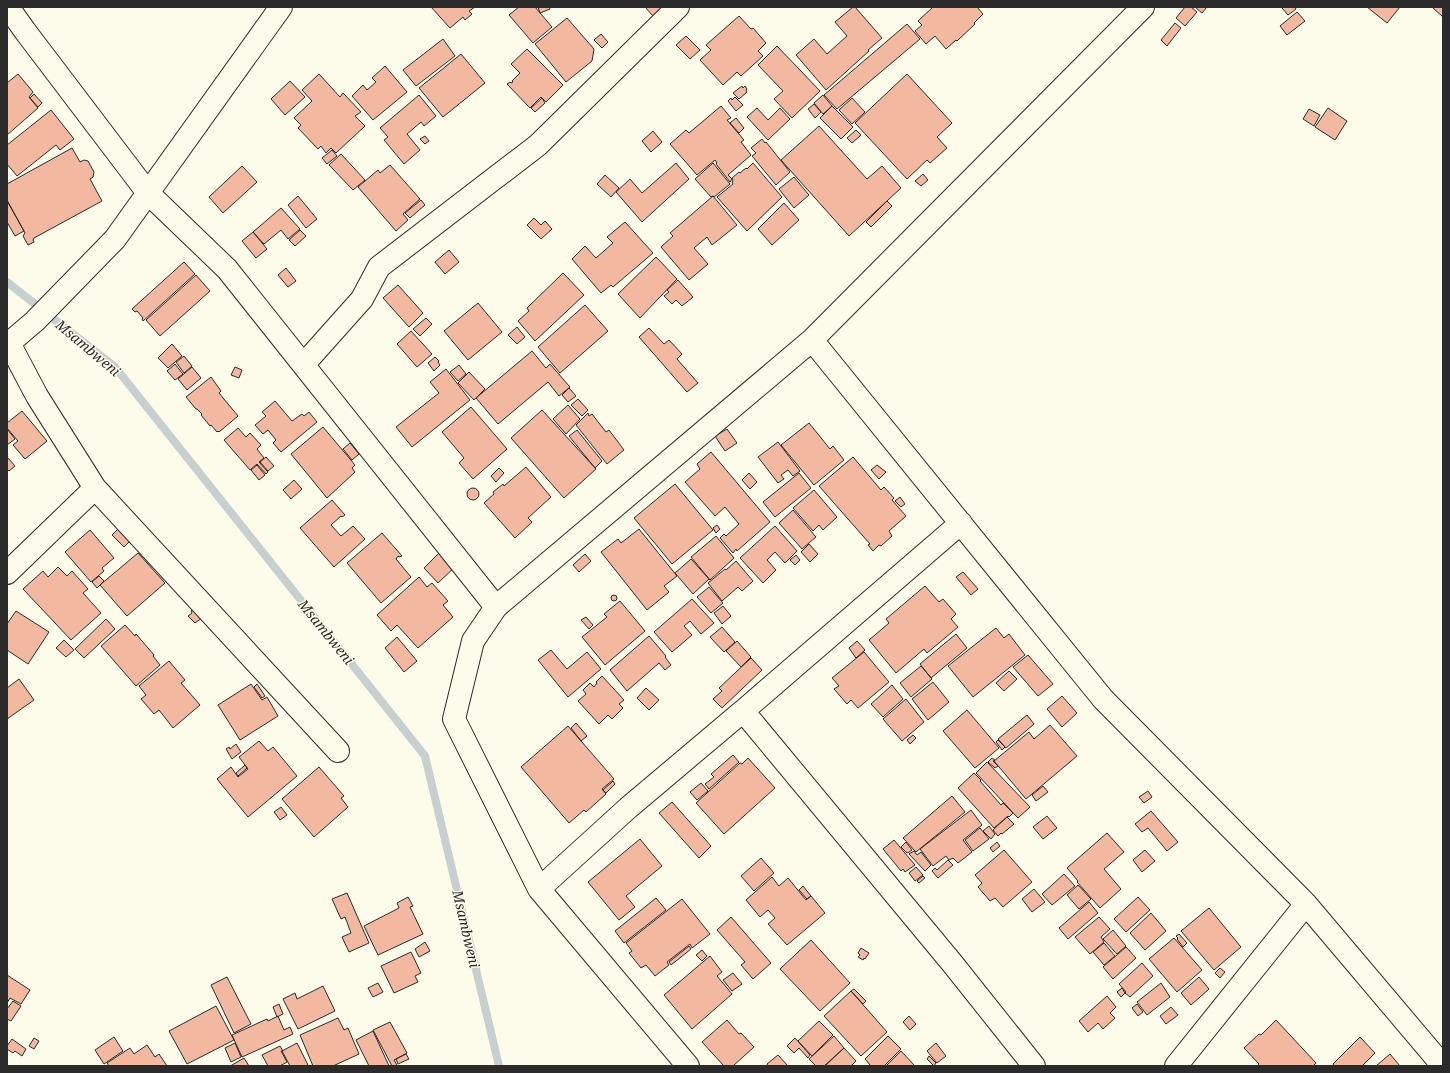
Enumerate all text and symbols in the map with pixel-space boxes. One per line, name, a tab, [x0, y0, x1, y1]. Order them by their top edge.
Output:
water label: Msambweni	[51, 314, 125, 381]
water label: Msambweni	[293, 594, 359, 669]
water label: Msambweni	[448, 887, 485, 970]

